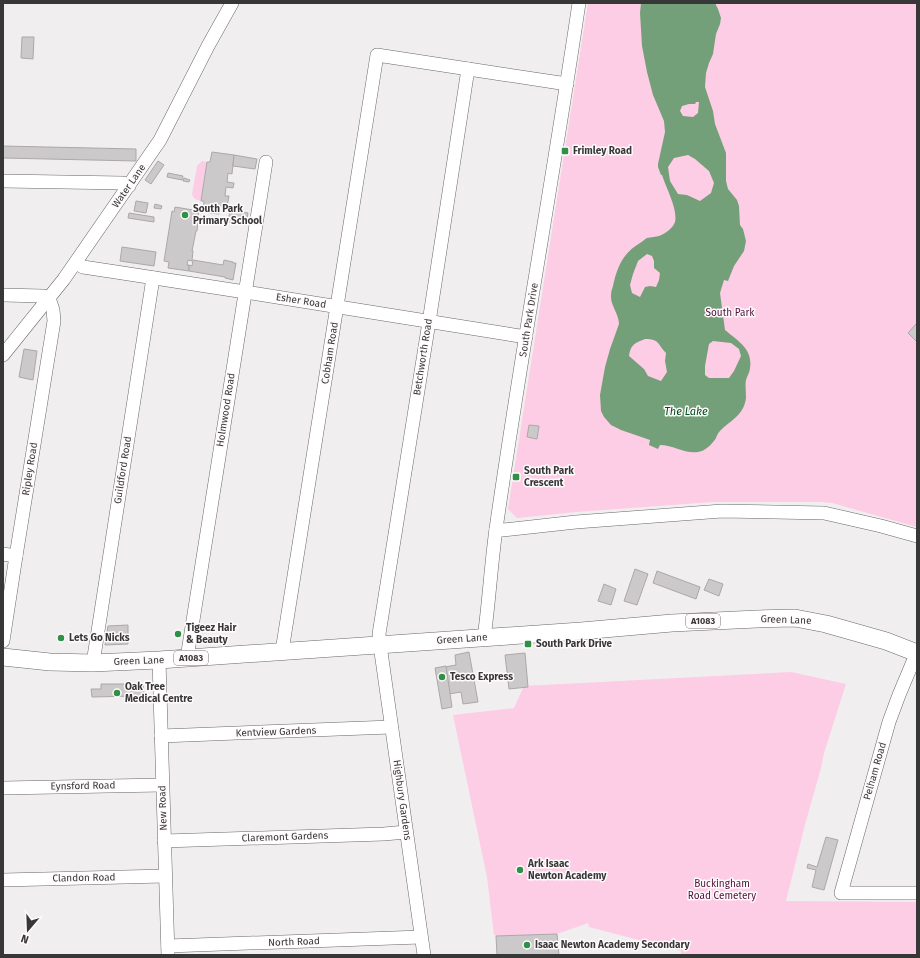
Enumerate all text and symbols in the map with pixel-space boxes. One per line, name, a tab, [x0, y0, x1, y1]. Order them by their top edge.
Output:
place label: Frimley Road	[573, 145, 632, 157]
marker: Frimley Road	[560, 146, 570, 156]
street label: Water Lane	[110, 162, 148, 210]
place label: South Park Primary School	[193, 203, 262, 227]
marker: South Park Primary School	[180, 210, 190, 220]
street label: South Park Drive	[517, 282, 541, 358]
street label: Esher Road	[275, 291, 327, 311]
park label: South Park	[706, 307, 755, 319]
street label: Betchworth Road	[411, 318, 435, 396]
street label: Cobham Road	[319, 321, 341, 385]
street label: Holmwood Road	[214, 372, 238, 448]
water label: The Lake	[664, 405, 708, 418]
street label: Guildford Road	[112, 435, 134, 505]
street label: Ripley Road	[20, 442, 40, 496]
place label: South Park Crescent	[524, 465, 574, 489]
marker: South Park Crescent	[511, 472, 521, 482]
street label: Green Lane	[760, 613, 812, 627]
road number: A1083	[686, 614, 720, 628]
place label: Tigeez Hair & Beauty	[186, 622, 237, 646]
marker: Tigeez Hair & Beauty	[173, 629, 183, 639]
street label: Green Lane	[436, 631, 488, 647]
place label: Lets Go Nicks	[69, 632, 130, 644]
marker: Lets Go Nicks	[56, 633, 66, 643]
place label: South Park Drive	[536, 638, 613, 650]
marker: South Park Drive	[523, 639, 533, 649]
road number: A1083	[174, 651, 208, 665]
street label: Green Lane	[113, 654, 165, 668]
place label: Tesco Express	[450, 671, 513, 683]
marker: Tesco Express	[437, 672, 447, 682]
place label: Oak Tree Medical Centre	[125, 681, 193, 705]
marker: Oak Tree Medical Centre	[112, 688, 122, 698]
street label: Kentview Gardens	[235, 725, 317, 739]
street label: Pelham Road	[861, 741, 889, 801]
street label: Highbury Gardens	[390, 759, 414, 841]
street label: Eynsford Road	[50, 779, 116, 793]
street label: New Road	[156, 785, 170, 831]
street label: Claremont Gardens	[241, 829, 329, 845]
place label: Ark Isaac Newton Academy	[527, 858, 607, 882]
marker: Ark Isaac Newton Academy	[515, 865, 525, 875]
street label: Clandon Road	[52, 871, 116, 885]
park label: Buckingham Road Cemetery	[688, 878, 756, 902]
north arrow	[8, 910, 48, 950]
text: N	[19, 932, 30, 946]
street label: North Road	[268, 935, 320, 949]
place label: Isaac Newton Academy Secondary	[535, 939, 690, 951]
marker: Isaac Newton Academy Secondary	[522, 940, 532, 950]

